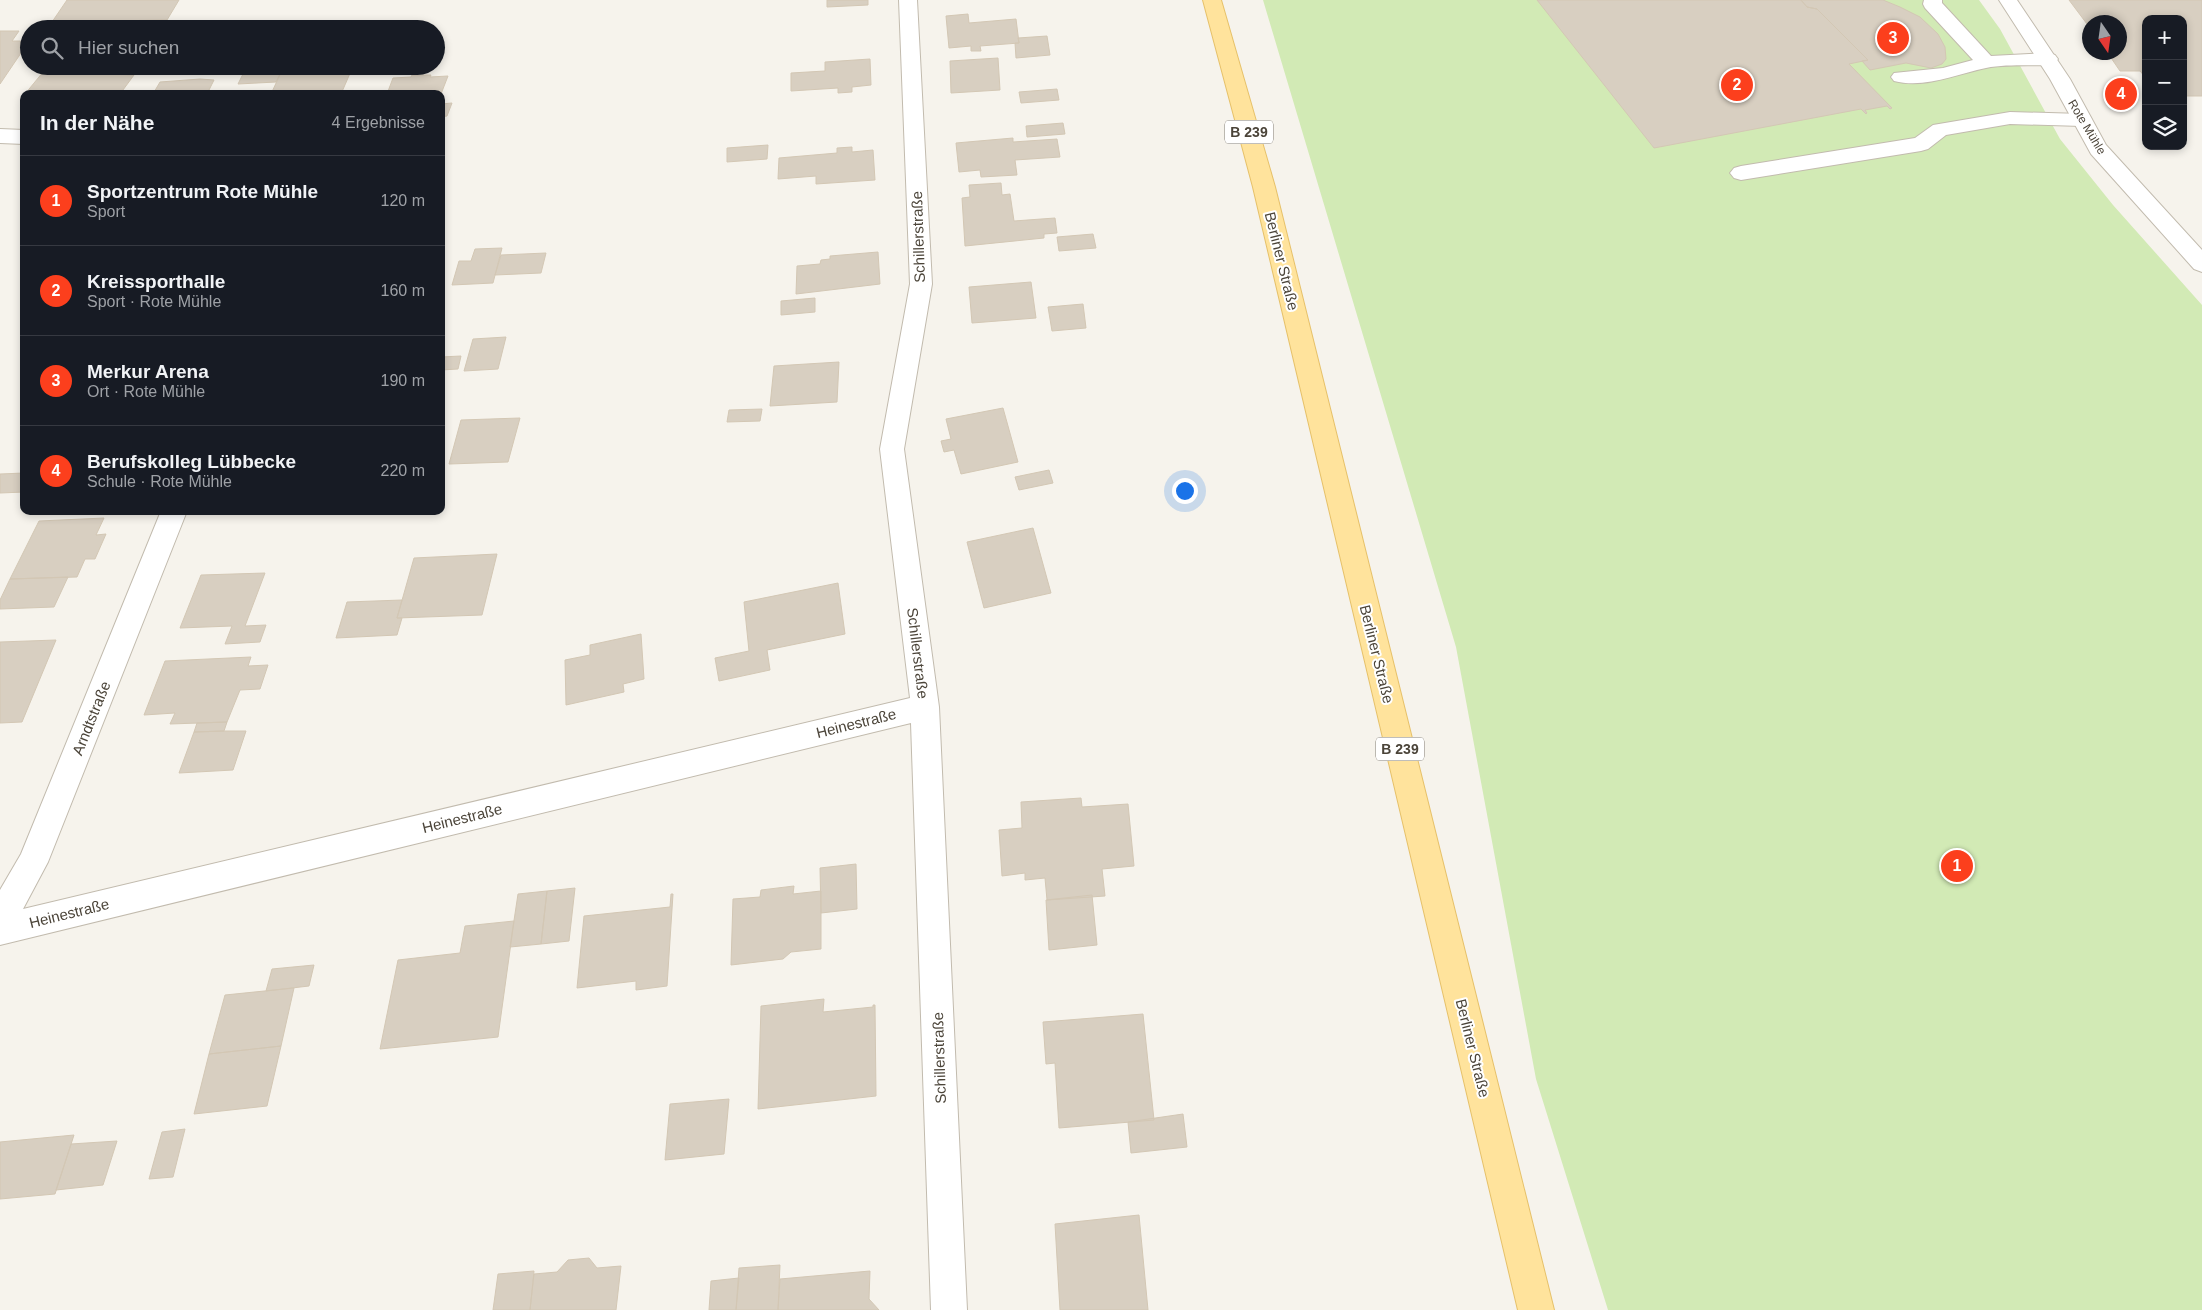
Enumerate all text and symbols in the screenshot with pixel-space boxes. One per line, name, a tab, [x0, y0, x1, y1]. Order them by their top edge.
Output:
north arrow	[2082, 15, 2127, 60]
map controls	[2142, 15, 2187, 150]
button: +	[2142, 15, 2187, 60]
pin: 3	[1877, 19, 1909, 57]
search box	[20, 20, 445, 75]
icon: search	[38, 34, 66, 62]
text: Hier suchen	[78, 37, 179, 58]
button: −	[2142, 60, 2187, 105]
pin: 2	[1721, 66, 1753, 104]
pin: 4	[2105, 75, 2137, 113]
street label: Rote Mühle	[2065, 97, 2109, 157]
button: layers	[2142, 105, 2187, 150]
text: In der Nähe	[40, 111, 154, 134]
text: 4 Ergebnisse	[332, 114, 425, 131]
road number: B 239	[1225, 120, 1273, 144]
text: Sportzentrum Rote Mühle	[87, 181, 318, 202]
street label: Schillerstraße	[908, 191, 928, 283]
text: 1	[52, 192, 60, 209]
text: 120 m	[381, 192, 425, 209]
text: Sport	[87, 203, 125, 220]
street label: Berliner Straße	[1262, 210, 1302, 312]
text: Kreissporthalle	[87, 271, 225, 292]
text: 2	[52, 282, 60, 299]
text: 160 m	[381, 282, 425, 299]
text: Sport · Rote Mühle	[87, 293, 221, 310]
text: Merkur Arena	[87, 361, 209, 382]
text: 3	[52, 372, 60, 389]
text: 190 m	[381, 372, 425, 389]
text: Ort · Rote Mühle	[87, 383, 205, 400]
text: Berufskolleg Lübbecke	[87, 451, 296, 472]
text: 4	[52, 462, 60, 479]
text: 220 m	[381, 462, 425, 479]
text: Schule · Rote Mühle	[87, 473, 232, 490]
your location	[1172, 478, 1198, 504]
street label: Berliner Straße	[1357, 603, 1397, 705]
street label: Schillerstraße	[904, 606, 932, 700]
street label: Arndtstraße	[68, 678, 114, 758]
street label: Heinestraße	[814, 705, 898, 741]
road number: B 239	[1376, 738, 1424, 761]
street label: Heinestraße	[420, 800, 504, 836]
pin: 1	[1941, 847, 1973, 885]
street label: Heinestraße	[27, 895, 111, 931]
street label: Berliner Straße	[1453, 997, 1493, 1099]
street label: Schillerstraße	[929, 1012, 949, 1104]

